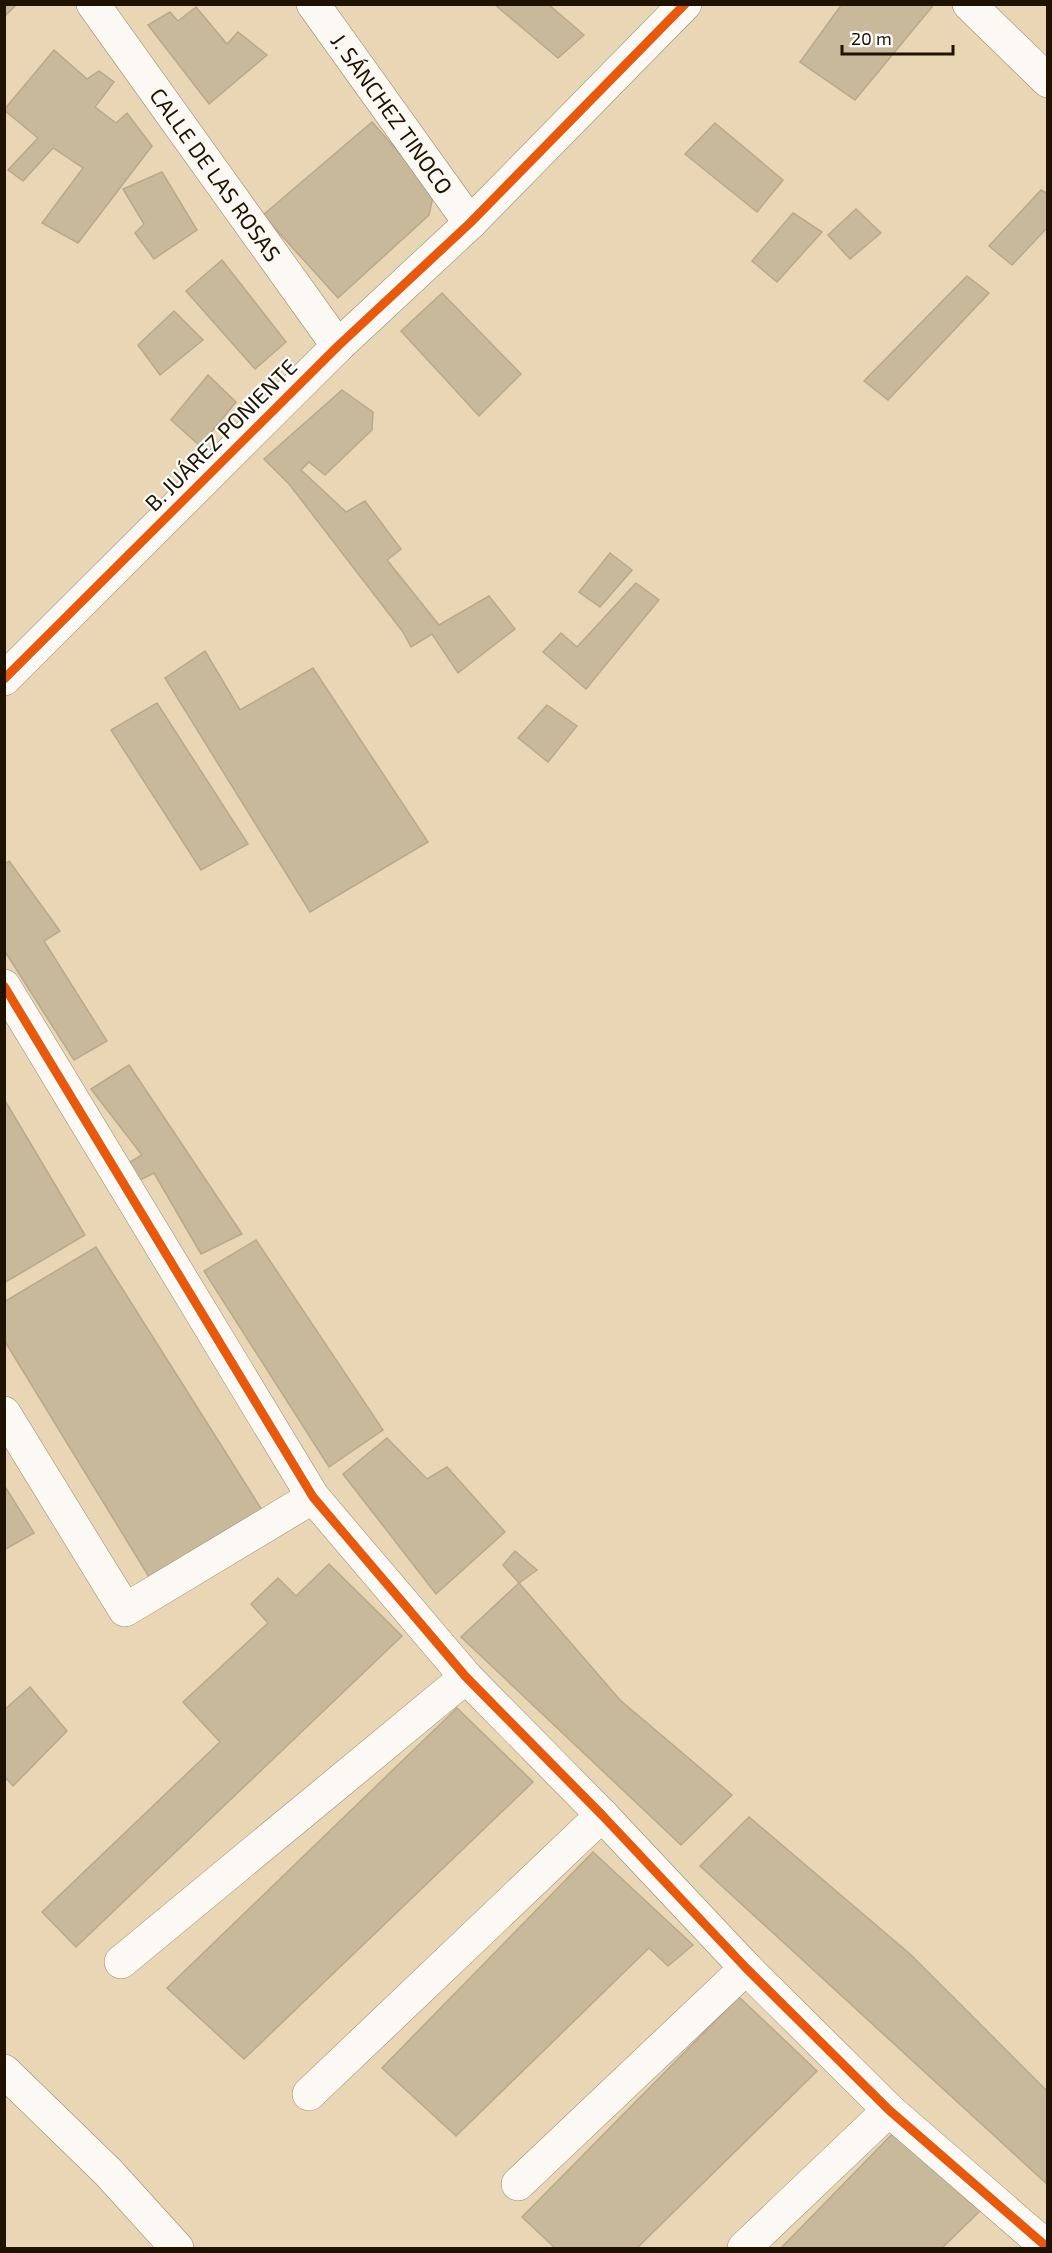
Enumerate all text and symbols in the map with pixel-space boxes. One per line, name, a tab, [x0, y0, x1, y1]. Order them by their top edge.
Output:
scale bar	[842, 18, 953, 56]
text: 20 m	[851, 27, 892, 49]
street label: J. SÁNCHEZ TINOCO	[326, 28, 459, 198]
street label: CALLE DE LAS ROSAS	[145, 82, 287, 266]
street label: B. JUÁREZ PONIENTE	[139, 353, 302, 516]

